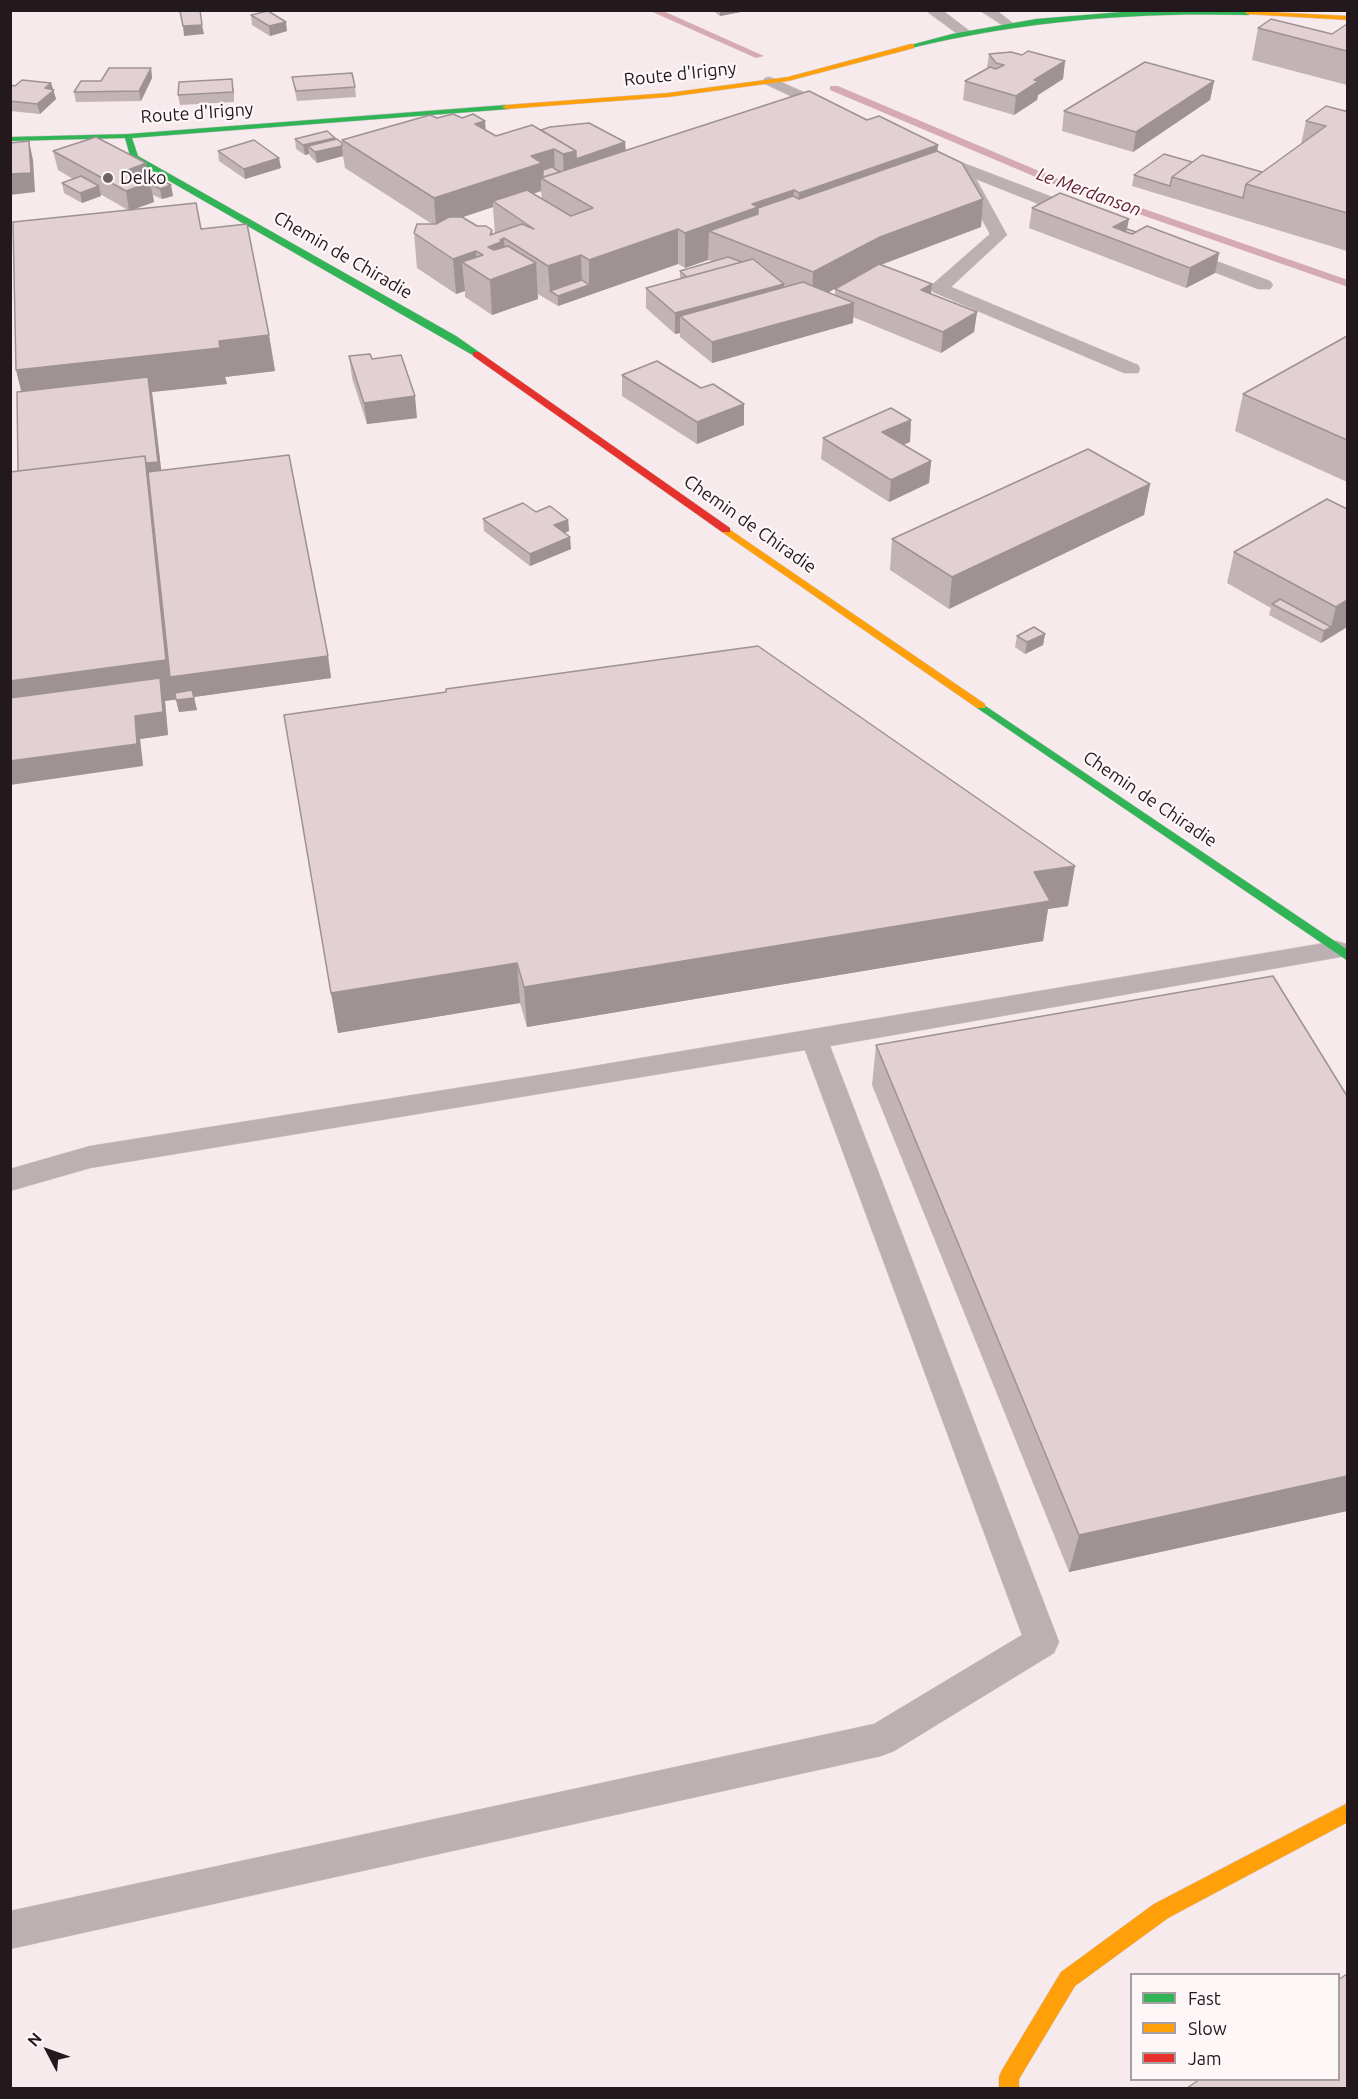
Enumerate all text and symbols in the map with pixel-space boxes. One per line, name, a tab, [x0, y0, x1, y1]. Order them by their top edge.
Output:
street label: Route d'Irigny	[623, 57, 737, 91]
street label: Route d'Irigny	[140, 98, 254, 128]
water label: Le Merdanson	[1034, 163, 1144, 221]
place label: Delko	[120, 167, 167, 189]
marker: Delko	[101, 171, 115, 185]
street label: Chemin de Chiradie	[270, 206, 416, 304]
street label: Chemin de Chiradie	[680, 470, 820, 578]
street label: Chemin de Chiradie	[1079, 746, 1221, 852]
legend	[1130, 1973, 1340, 2081]
text: Fast	[1188, 1988, 1221, 2008]
text: Slow	[1188, 2018, 1227, 2038]
north arrow	[18, 2021, 78, 2081]
text: N	[24, 2029, 45, 2050]
text: Jam	[1188, 2048, 1222, 2068]

